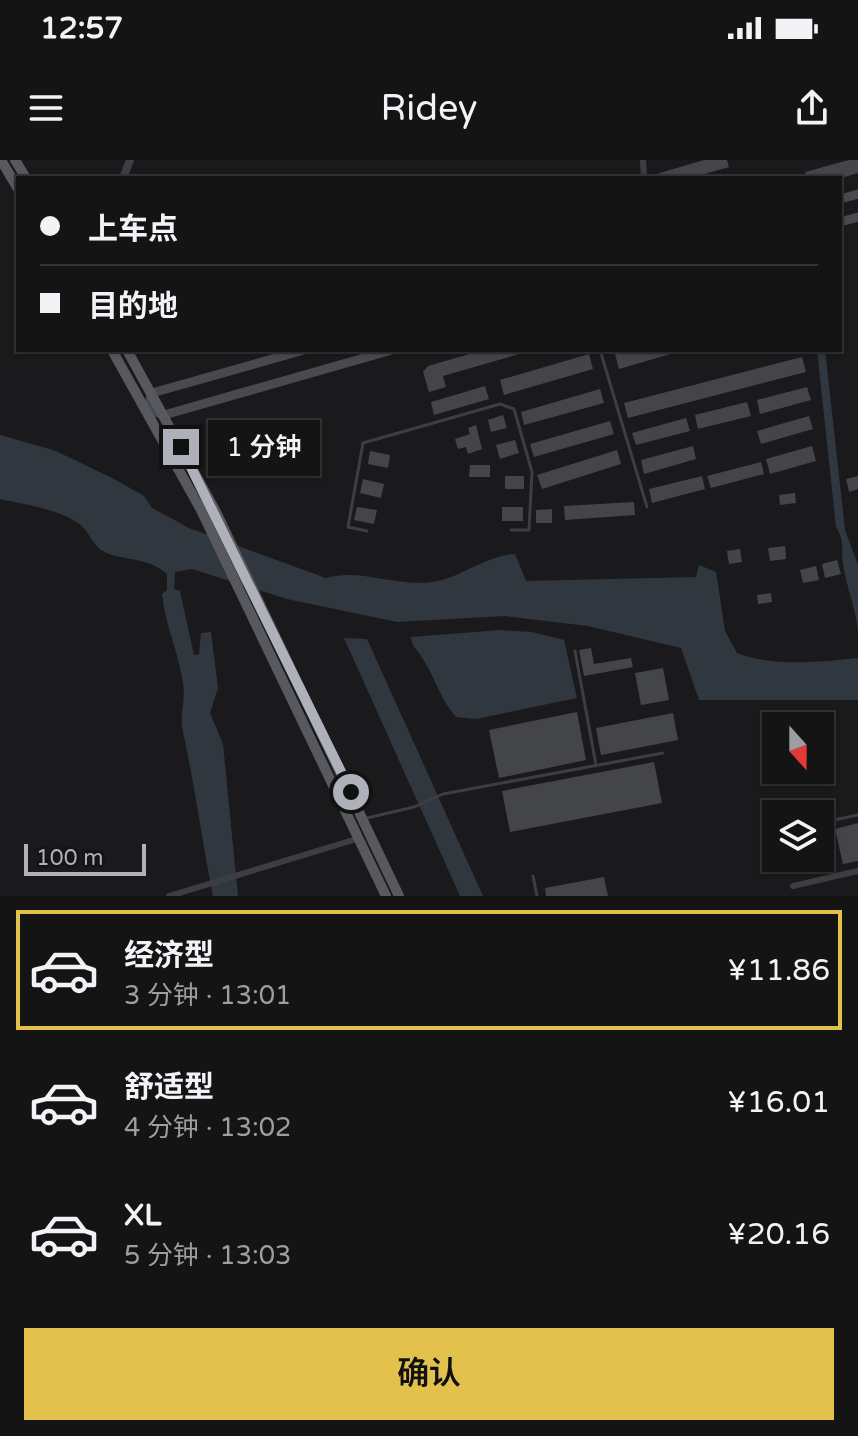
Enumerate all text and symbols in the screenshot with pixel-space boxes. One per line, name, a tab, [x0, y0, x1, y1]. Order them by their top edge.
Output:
text: 12:57	[40, 10, 123, 47]
icon: menu	[24, 86, 68, 130]
icon: share	[790, 86, 834, 130]
text: Ridey	[381, 87, 477, 130]
text: 上车点	[88, 211, 178, 248]
text: 目的地	[88, 288, 178, 325]
callout: 1 分钟	[209, 419, 321, 475]
route end	[163, 429, 199, 465]
text: 1 分钟	[226, 432, 302, 463]
north arrow	[762, 712, 834, 784]
map controls	[762, 712, 834, 872]
route start	[333, 774, 369, 810]
button: layers	[762, 800, 834, 872]
scale bar	[24, 840, 146, 876]
text: 100 m	[36, 845, 103, 871]
icon: car	[28, 934, 100, 1006]
text: 经济型	[124, 937, 214, 974]
text: ¥11.86	[727, 952, 830, 989]
text: 3 分钟 · 13:01	[124, 980, 291, 1011]
icon: car	[28, 1066, 100, 1138]
text: 舒适型	[124, 1069, 214, 1106]
text: ¥16.01	[727, 1084, 830, 1121]
text: 4 分钟 · 13:02	[124, 1112, 291, 1143]
text: XL	[124, 1197, 161, 1234]
icon: car	[28, 1198, 100, 1270]
text: ¥20.16	[727, 1216, 830, 1253]
text: 5 分钟 · 13:03	[124, 1240, 291, 1271]
button: 确认	[24, 1328, 834, 1420]

